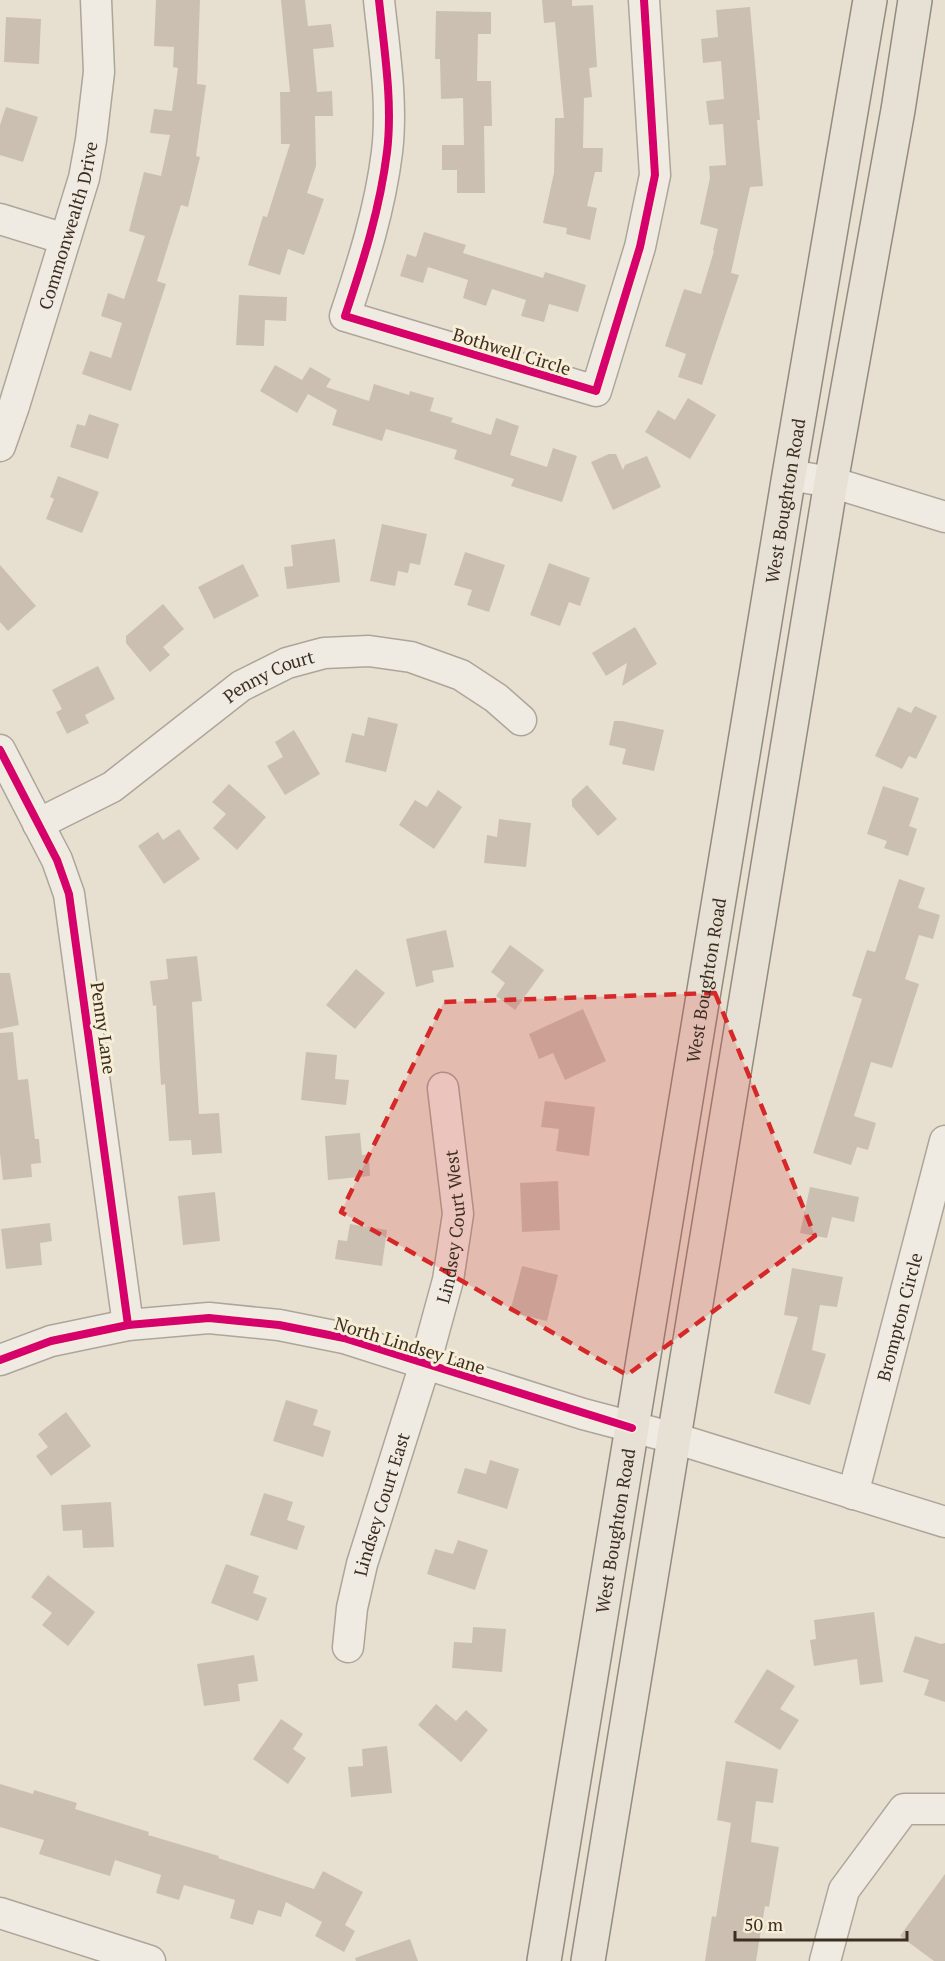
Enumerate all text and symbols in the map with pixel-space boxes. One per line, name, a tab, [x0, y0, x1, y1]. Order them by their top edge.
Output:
street label: Commonwealth Drive	[32, 139, 103, 312]
street label: Bothwell Circle	[450, 322, 574, 380]
street label: West Boughton Road	[759, 416, 810, 585]
street label: Penny Court	[218, 644, 317, 708]
street label: West Boughton Road	[680, 896, 731, 1065]
street label: Penny Lane	[86, 980, 122, 1076]
street label: Lindsey Court West	[430, 1148, 470, 1306]
street label: Brompton Circle	[871, 1250, 927, 1384]
street label: North Lindsey Lane	[332, 1311, 488, 1379]
street label: Lindsey Court East	[348, 1429, 415, 1578]
street label: West Boughton Road	[590, 1446, 640, 1615]
scale bar	[735, 1904, 908, 1942]
text: 50 m	[744, 1912, 784, 1936]

